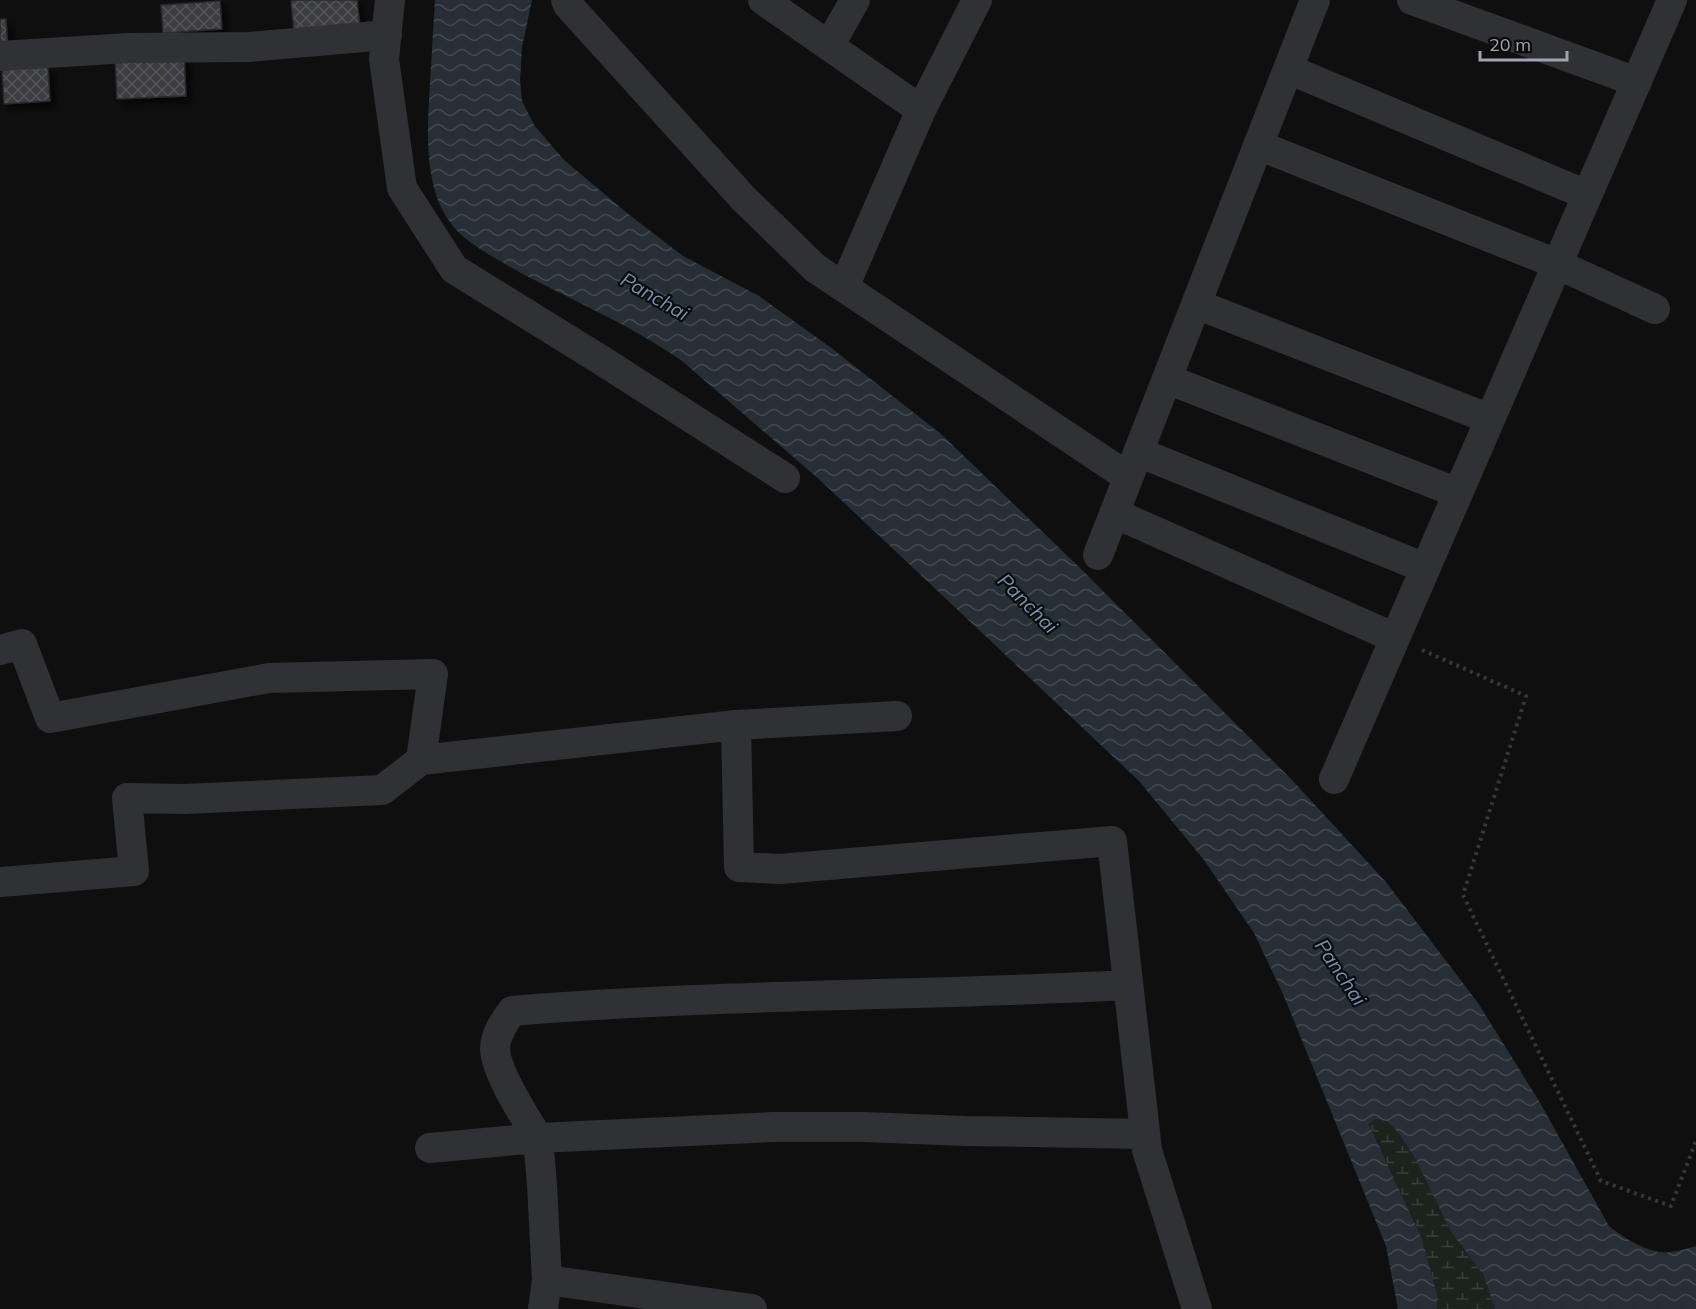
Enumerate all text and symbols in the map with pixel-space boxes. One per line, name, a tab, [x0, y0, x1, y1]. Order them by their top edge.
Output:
scale bar	[1480, 24, 1567, 62]
text: 20 m	[1489, 33, 1531, 56]
water label: Panchai	[616, 267, 694, 326]
water label: Panchai	[993, 568, 1063, 638]
water label: Panchai	[1310, 934, 1372, 1010]

